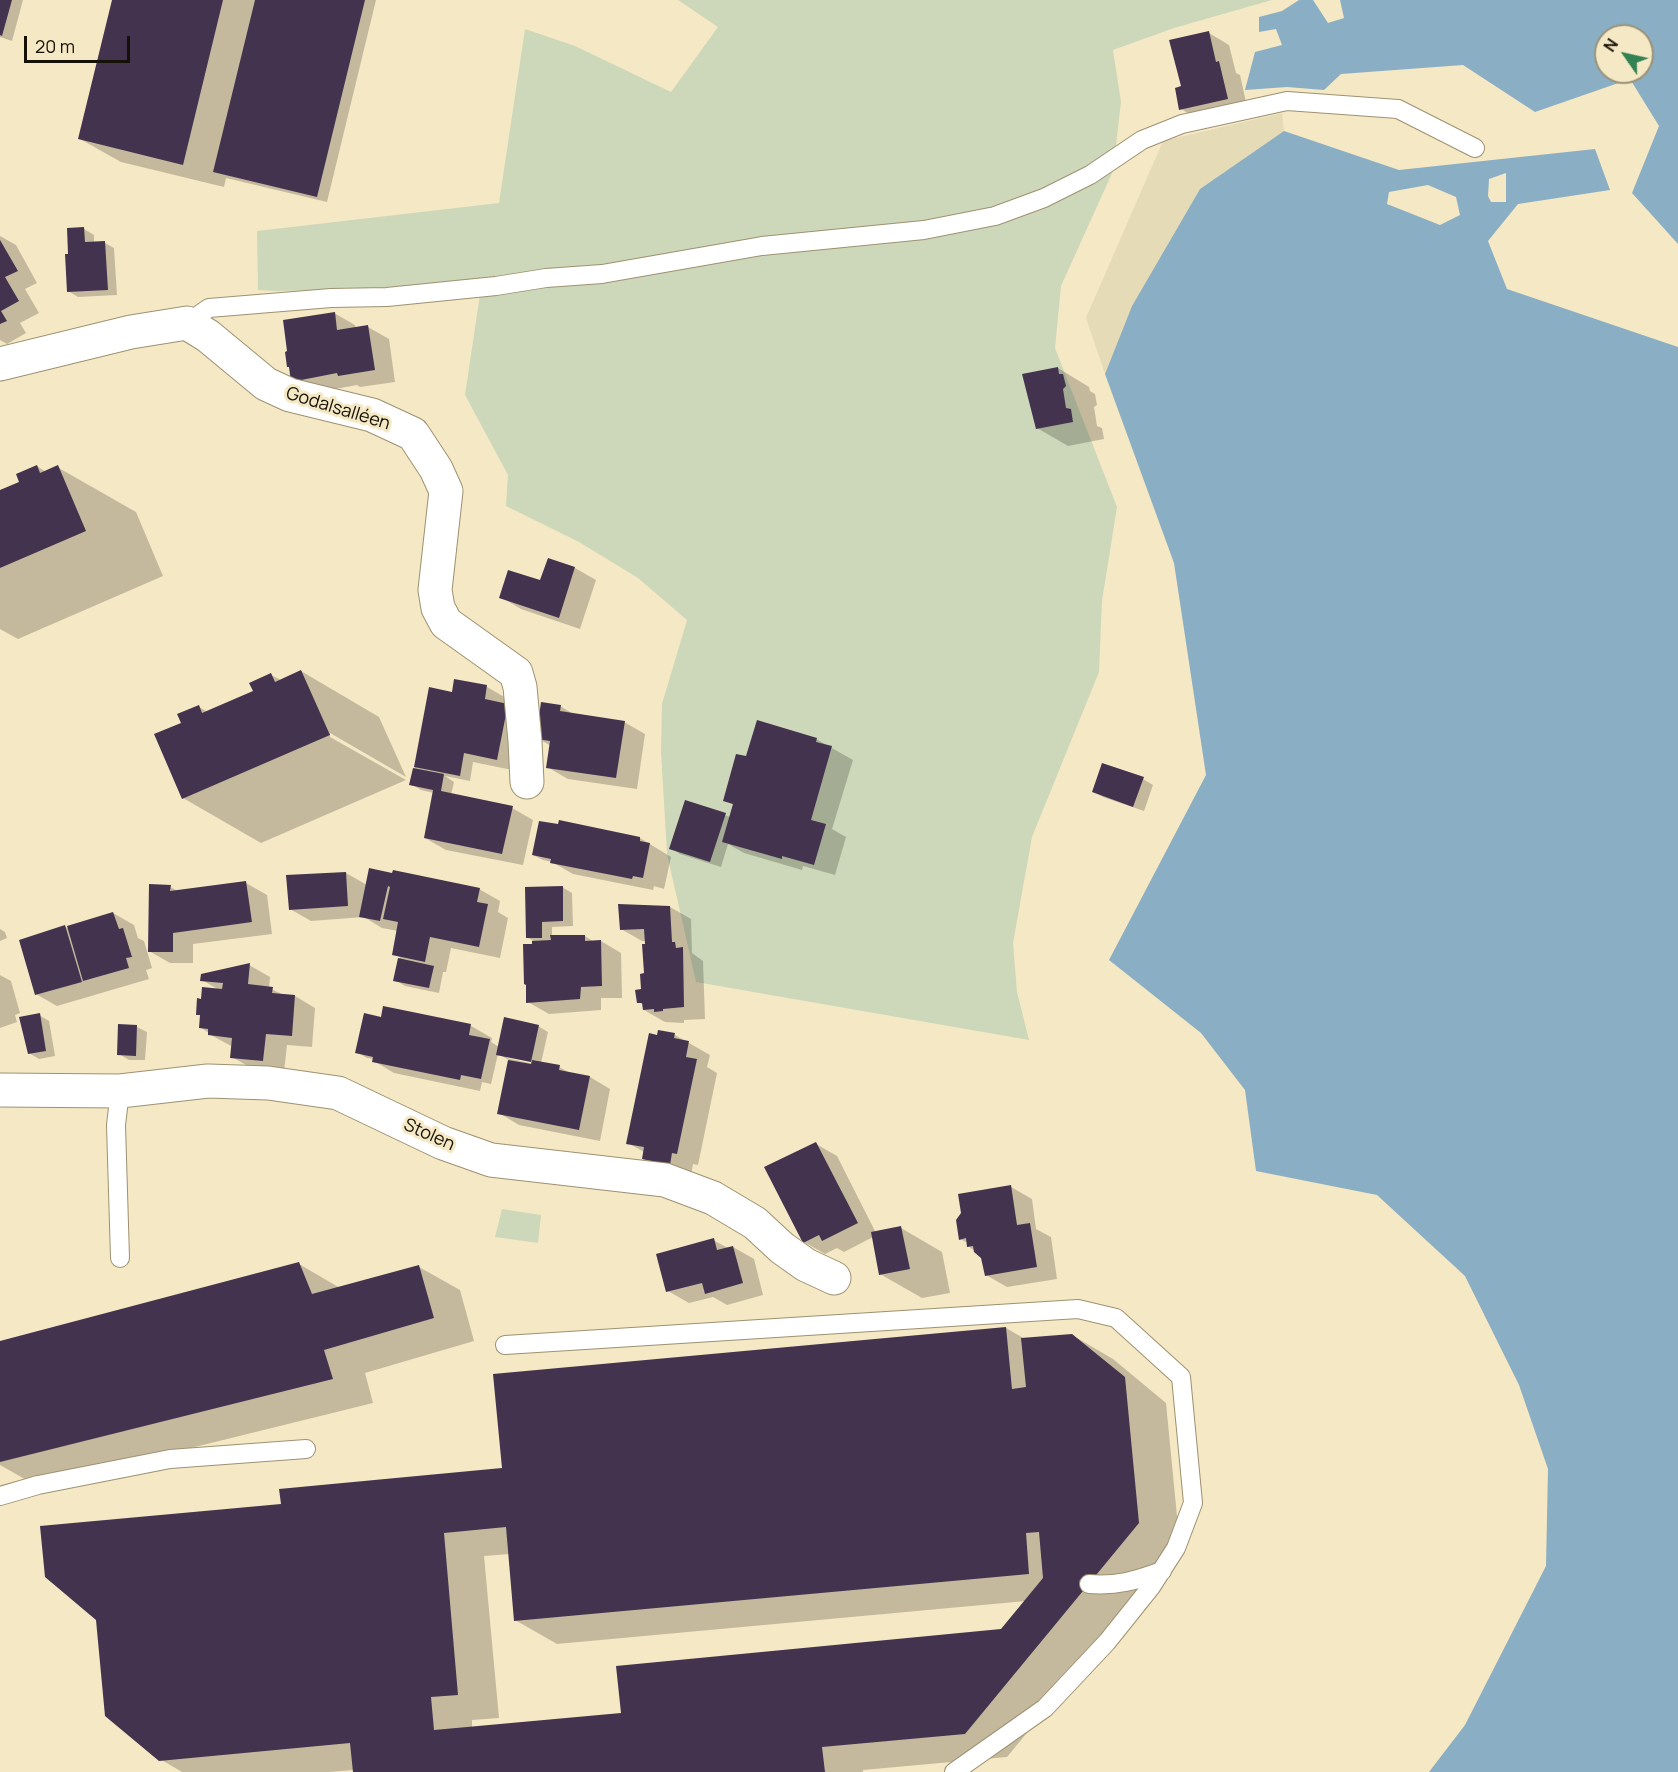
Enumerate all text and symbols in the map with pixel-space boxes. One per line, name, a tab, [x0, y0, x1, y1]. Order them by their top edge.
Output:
scale bar	[27, 24, 134, 62]
north arrow	[1594, 24, 1654, 84]
text: 20 m	[35, 34, 75, 58]
text: N	[1598, 34, 1623, 56]
street label: Godalsalléen	[283, 383, 393, 435]
street label: Stolen	[400, 1114, 458, 1156]

